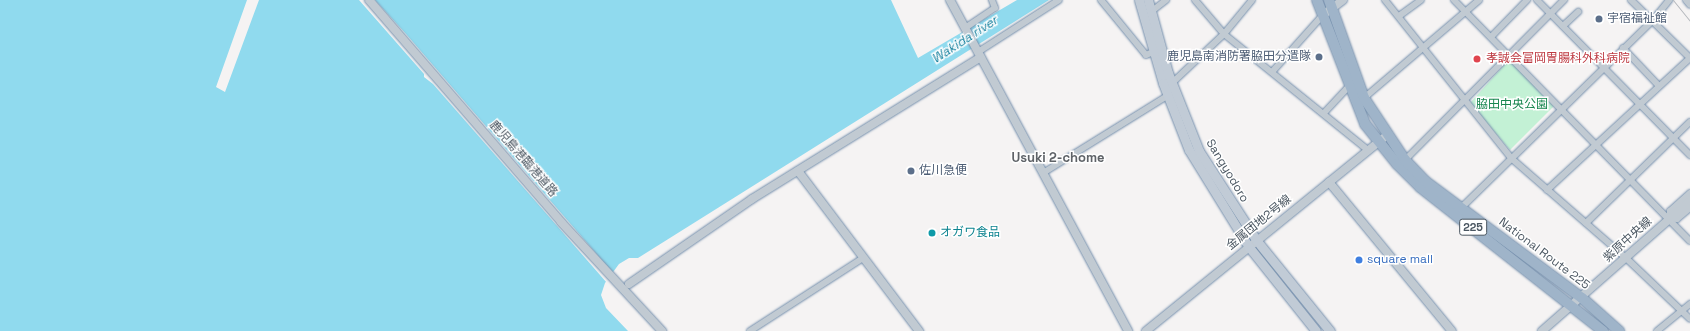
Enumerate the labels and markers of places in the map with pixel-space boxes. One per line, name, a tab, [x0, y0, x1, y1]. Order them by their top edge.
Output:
place label: 宇宿福祉館	[1607, 12, 1667, 26]
marker: 宇宿福祉館	[1594, 14, 1604, 24]
place label: 鹿児島南消防署脇田分遣隊	[1167, 50, 1311, 64]
marker: 鹿児島南消防署脇田分遣隊	[1314, 52, 1324, 62]
place label: 孝誠会富岡胃腸科外科病院	[1486, 52, 1630, 66]
marker: 孝誠会富岡胃腸科外科病院	[1471, 53, 1483, 65]
place label: 佐川急便	[919, 164, 967, 178]
marker: 佐川急便	[906, 166, 916, 176]
place label: オガワ食品	[940, 226, 1000, 240]
marker: オガワ食品	[927, 228, 937, 238]
place label: square mall	[1367, 253, 1433, 267]
marker: square mall	[1354, 255, 1364, 265]

